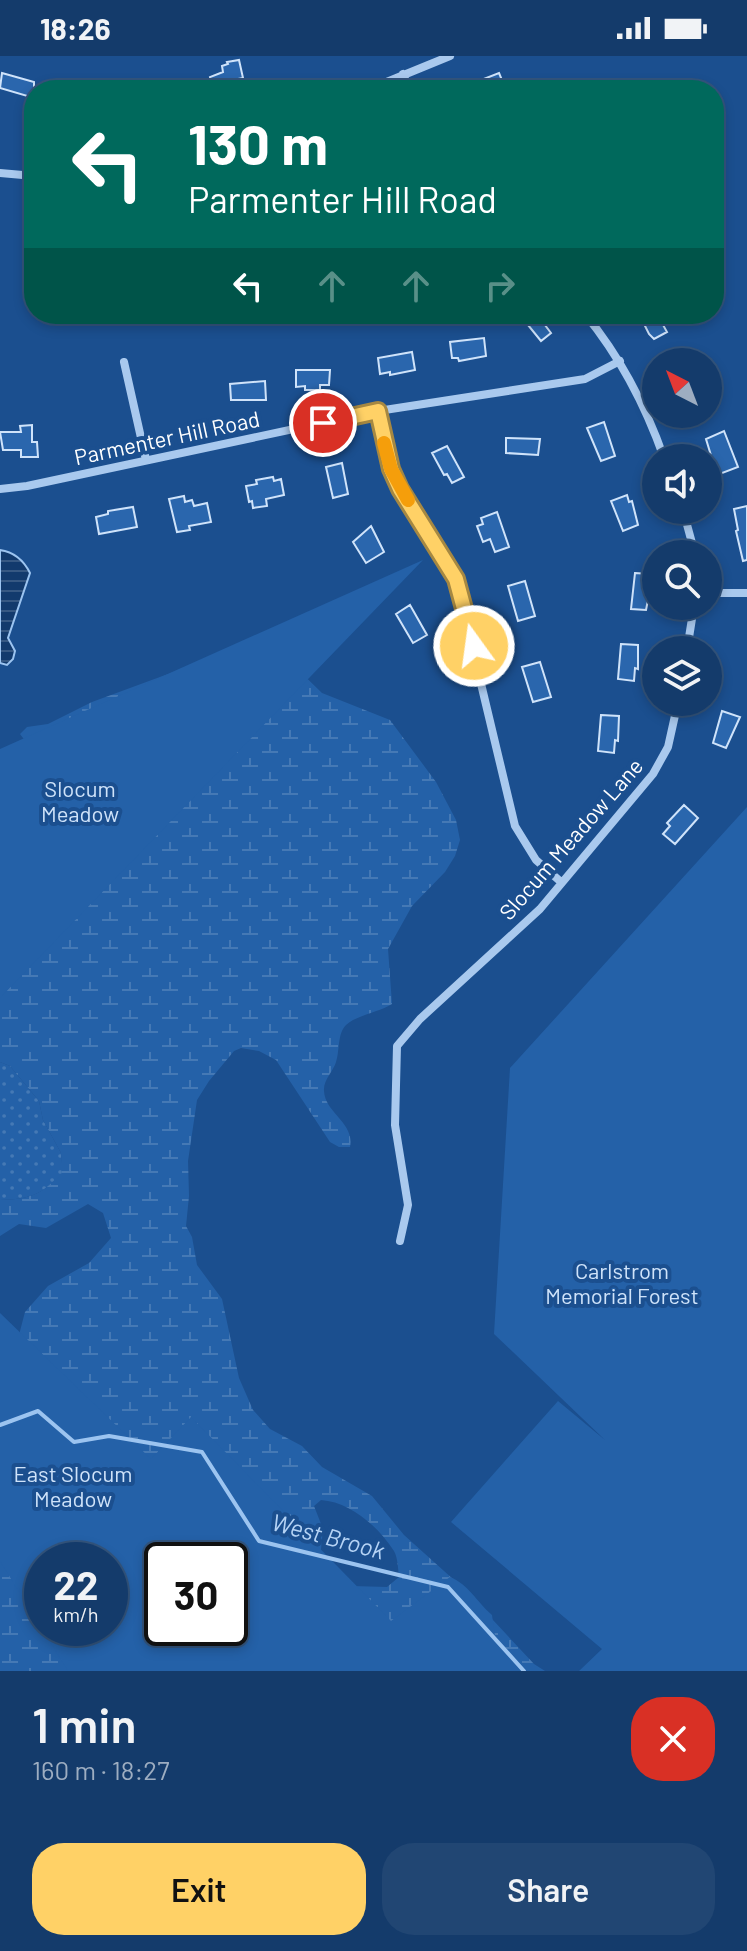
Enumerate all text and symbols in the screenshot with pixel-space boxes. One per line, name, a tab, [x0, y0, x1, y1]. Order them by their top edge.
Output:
text: 18:26	[40, 10, 111, 46]
text: 130 m	[188, 109, 328, 176]
icon: left	[56, 112, 160, 216]
text: Parmenter Hill Road	[188, 177, 497, 220]
icon: left	[226, 264, 270, 308]
icon: ahead	[310, 264, 354, 308]
icon: ahead	[394, 264, 438, 308]
icon: right	[478, 264, 522, 308]
north arrow	[642, 348, 722, 428]
map controls	[642, 348, 722, 716]
pin	[289, 389, 357, 457]
icon: arrive	[301, 401, 345, 445]
street label: Parmenter Hill Road	[72, 405, 262, 469]
button: sound	[642, 444, 722, 524]
button: search	[642, 540, 722, 620]
position arrow	[432, 604, 516, 688]
button: layers	[642, 636, 722, 716]
street label: Slocum Meadow Lane	[493, 752, 647, 924]
park label: Slocum Meadow	[41, 775, 119, 826]
park label: Carlstrom Memorial Forest	[545, 1257, 699, 1308]
park label: East Slocum Meadow	[14, 1460, 132, 1511]
water label: West Brook	[269, 1507, 388, 1565]
speed limit sign: 30	[144, 1542, 248, 1646]
text: 22	[54, 1560, 98, 1608]
text: km/h	[53, 1602, 99, 1626]
text: 1 min	[32, 1695, 137, 1753]
button: close	[631, 1697, 715, 1781]
text: 160 m · 18:27	[32, 1754, 169, 1785]
button: Exit	[32, 1843, 366, 1935]
button: Share	[382, 1843, 715, 1935]

